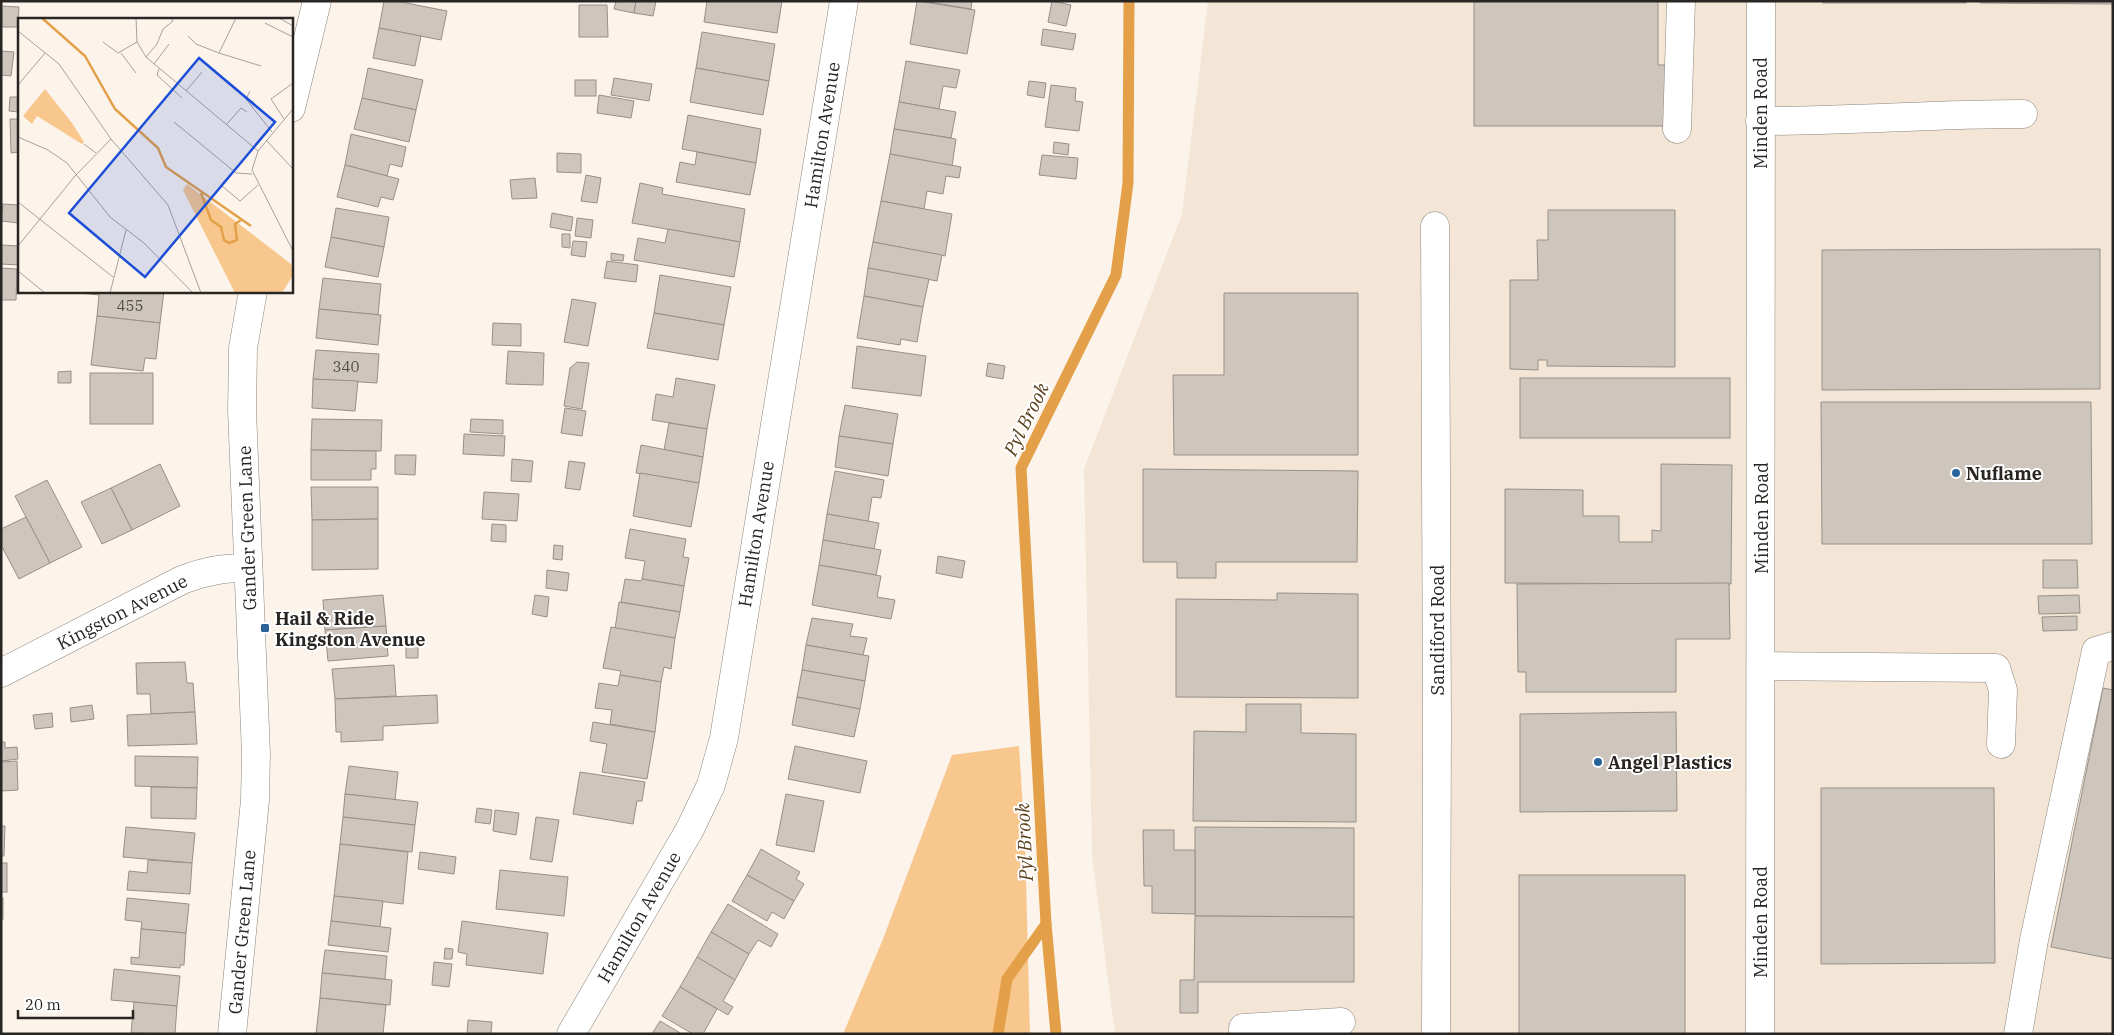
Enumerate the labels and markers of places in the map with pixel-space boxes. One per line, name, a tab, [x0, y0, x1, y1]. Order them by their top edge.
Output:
place label: Nuflame	[1966, 462, 2042, 485]
marker: Nuflame	[1950, 467, 1962, 479]
place label: Hail & Ride Kingston Avenue	[275, 607, 425, 651]
marker: Hail & Ride Kingston Avenue	[259, 622, 271, 634]
place label: Angel Plastics	[1608, 751, 1732, 774]
marker: Angel Plastics	[1592, 756, 1604, 768]

